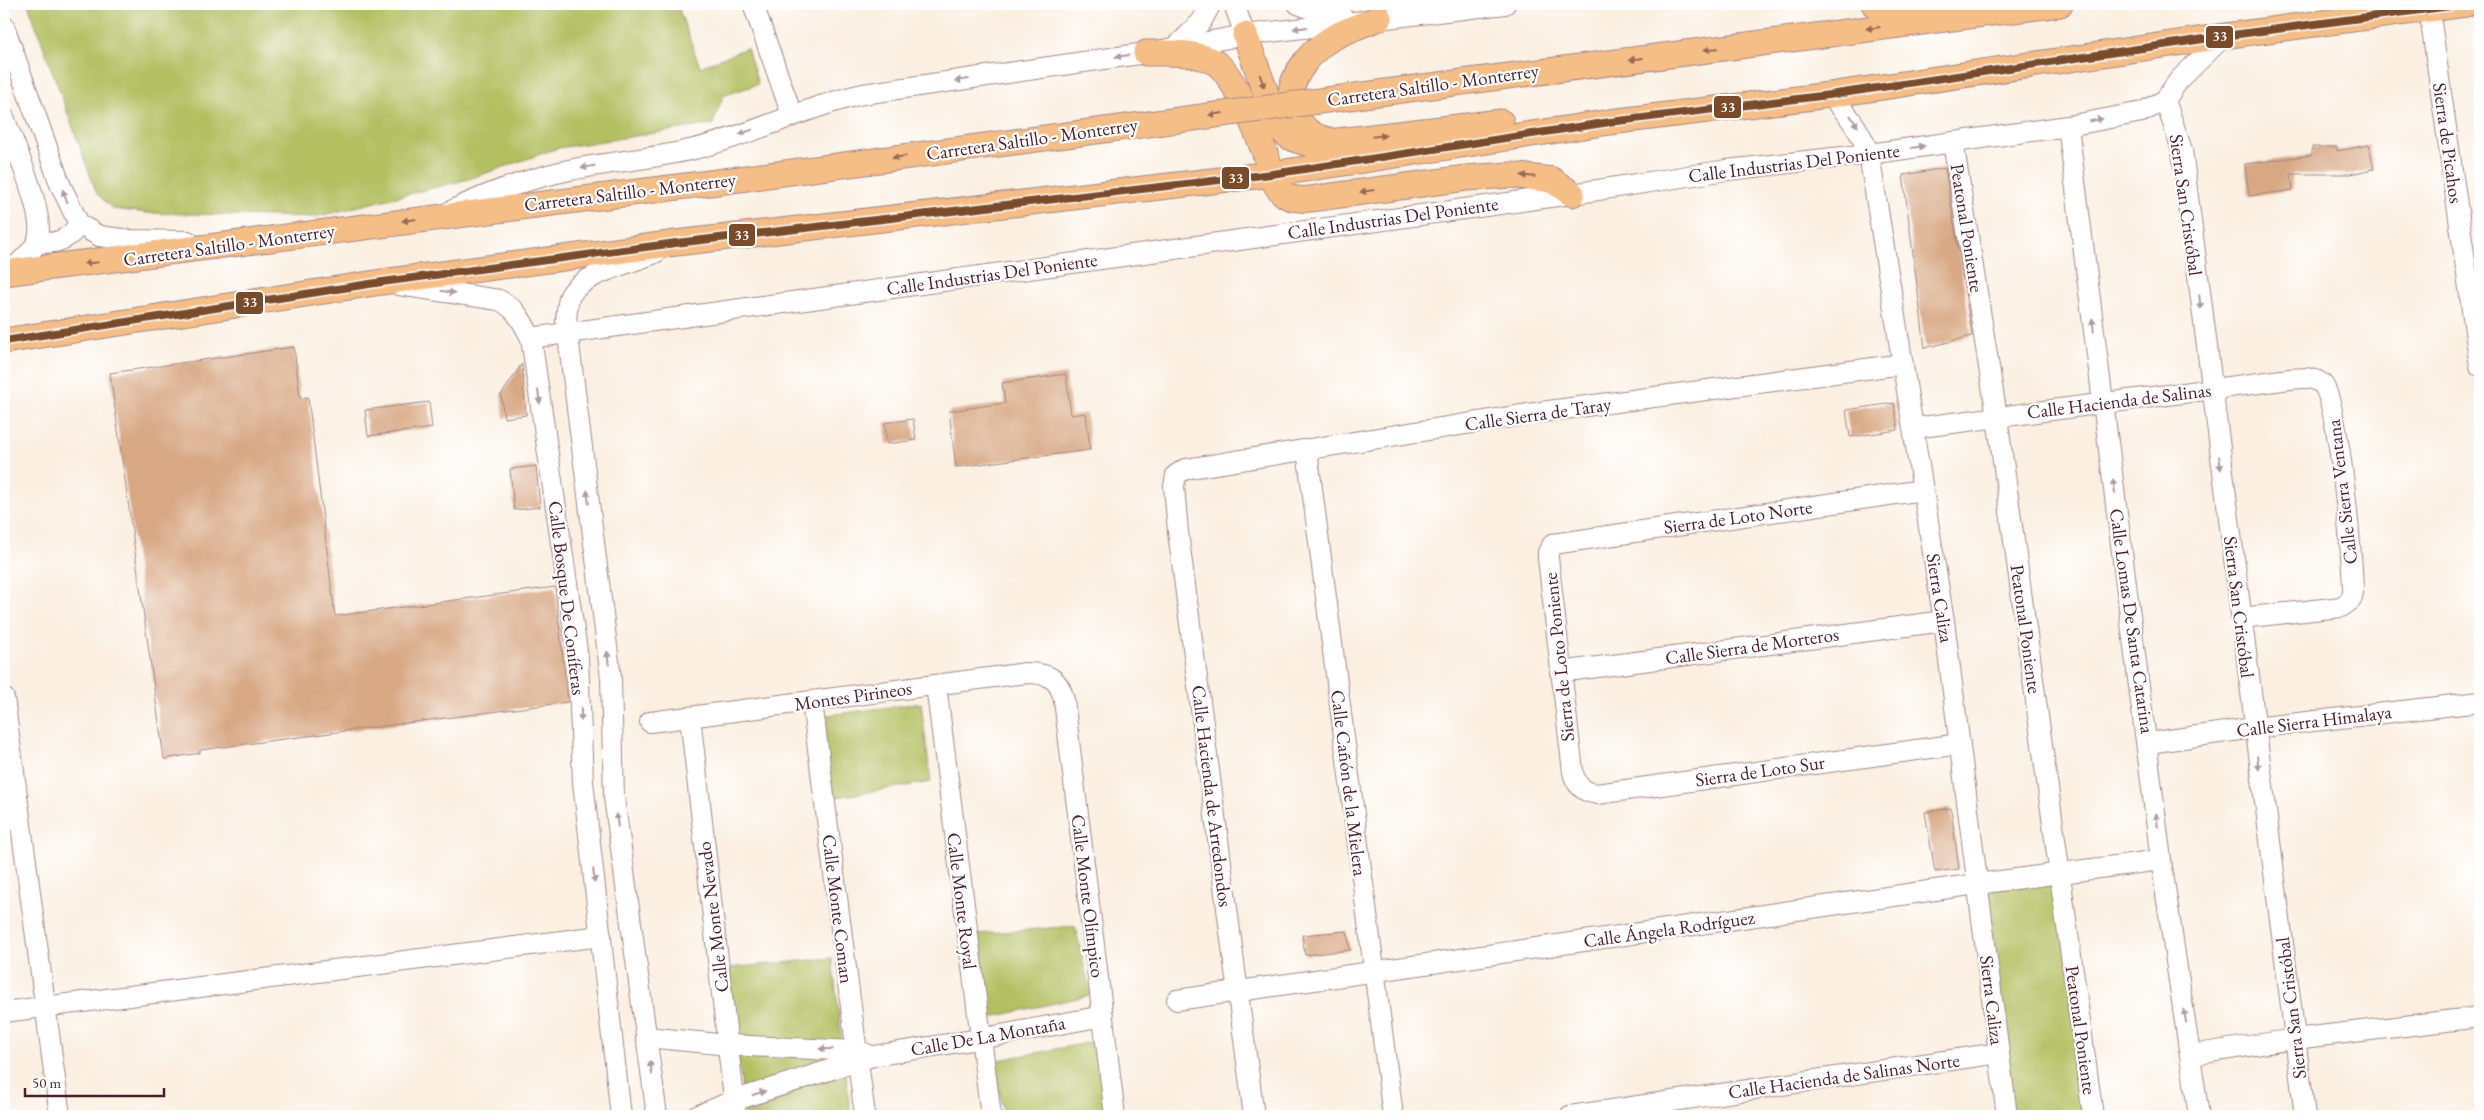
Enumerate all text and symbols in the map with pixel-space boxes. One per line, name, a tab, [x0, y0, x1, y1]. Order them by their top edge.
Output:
one-way arrow	[1292, 24, 1308, 32]
one-way arrow	[1864, 24, 1880, 32]
line badge: 33	[2205, 25, 2234, 49]
text: 33	[2213, 27, 2227, 45]
one-way arrow	[1703, 45, 1719, 53]
one-way arrow	[1114, 52, 1130, 60]
one-way arrow	[1628, 55, 1644, 63]
street label: Carretera Saltillo - Monterrey	[1326, 58, 1541, 112]
one-way arrow	[1259, 73, 1266, 88]
one-way arrow	[953, 76, 969, 84]
street label: Sierra de Picahos	[2427, 81, 2469, 205]
line badge: 33	[1713, 95, 1742, 119]
text: 33	[1721, 98, 1735, 116]
one-way arrow	[1208, 111, 1224, 119]
street label: Carretera Saltillo - Monterrey	[925, 112, 1140, 166]
one-way arrow	[1849, 115, 1858, 128]
one-way arrow	[2088, 116, 2103, 124]
one-way arrow	[738, 128, 753, 136]
one-way arrow	[1371, 132, 1387, 140]
street label: Sierra San Cristóbal	[2164, 133, 2208, 278]
street label: Calle Industrias Del Poniente	[1687, 138, 1901, 188]
one-way arrow	[1910, 143, 1926, 151]
one-way arrow	[891, 153, 907, 161]
street label: Peatonal Poniente	[1944, 162, 1990, 294]
one-way arrow	[580, 164, 596, 172]
line badge: 33	[1221, 166, 1250, 190]
street label: Carretera Saltillo - Monterrey	[523, 167, 738, 217]
text: 33	[1229, 169, 1243, 187]
one-way arrow	[1520, 172, 1536, 180]
one-way arrow	[1358, 187, 1374, 195]
one-way arrow	[61, 188, 69, 203]
street label: Calle Industrias Del Poniente	[1286, 191, 1500, 245]
one-way arrow	[400, 216, 416, 224]
street label: Carretera Saltillo - Monterrey	[122, 218, 337, 272]
line badge: 33	[728, 223, 756, 247]
text: 33	[735, 226, 749, 244]
street label: Calle Industrias Del Poniente	[885, 247, 1099, 301]
one-way arrow	[83, 259, 99, 267]
one-way arrow	[440, 288, 456, 296]
line badge: 33	[235, 291, 264, 315]
text: 33	[243, 293, 257, 311]
one-way arrow	[2196, 294, 2204, 310]
one-way arrow	[2089, 316, 2097, 332]
street label: Calle Hacienda de Salinas	[2025, 377, 2213, 425]
one-way arrow	[536, 389, 544, 405]
street label: Calle Sierra de Taray	[1463, 391, 1613, 437]
street label: Calle Sierra Ventana	[2321, 418, 2363, 566]
one-way arrow	[2216, 456, 2224, 472]
one-way arrow	[2110, 477, 2118, 493]
one-way arrow	[584, 489, 592, 505]
street label: Sierra de Loto Norte	[1662, 494, 1814, 540]
street label: Calle Bosque De Coníferas	[543, 500, 591, 696]
street label: Calle Lomas De Santa Catarina	[2104, 507, 2160, 735]
street label: Sierra San Cristóbal	[2218, 535, 2260, 680]
street label: Sierra Caliza	[1921, 552, 1959, 645]
street label: Peatonal Poniente	[2005, 563, 2047, 695]
street label: Sierra de Loto Poniente	[1538, 571, 1580, 743]
street label: Calle Sierra de Morteros	[1664, 621, 1840, 671]
one-way arrow	[604, 650, 612, 666]
street label: Montes Pirineos	[793, 675, 913, 717]
street label: Calle Hacienda de Arredondos	[1186, 684, 1238, 908]
street label: Calle Cañón de la Mielera	[1325, 688, 1373, 878]
street label: Calle Sierra Himalaya	[2235, 699, 2394, 743]
one-way arrow	[577, 706, 585, 722]
street label: Sierra de Loto Sur	[1694, 749, 1827, 792]
one-way arrow	[2255, 756, 2263, 772]
one-way arrow	[613, 812, 621, 828]
one-way arrow	[2153, 812, 2161, 828]
street label: Calle Monte Olímpico	[1066, 813, 1110, 979]
street label: Calle Monte Royal	[941, 831, 983, 971]
street label: Calle Monte Coman	[816, 833, 860, 985]
street label: Calle Monte Nevado	[691, 840, 735, 994]
one-way arrow	[590, 868, 598, 884]
street label: Calle Ángela Rodríguez	[1582, 904, 1757, 953]
street label: Sierra San Cristóbal	[2270, 935, 2312, 1080]
street label: Sierra Caliza	[1974, 954, 2010, 1047]
street label: Peatonal Poniente	[2060, 964, 2102, 1096]
one-way arrow	[2181, 1008, 2189, 1024]
street label: Calle De La Montaña	[909, 1010, 1068, 1062]
one-way arrow	[817, 1045, 833, 1053]
street label: Calle Hacienda de Salinas Norte	[1727, 1047, 1961, 1105]
one-way arrow	[646, 1060, 654, 1076]
scale bar	[25, 1065, 164, 1097]
text: 50 m	[32, 1073, 61, 1092]
one-way arrow	[752, 1089, 767, 1097]

